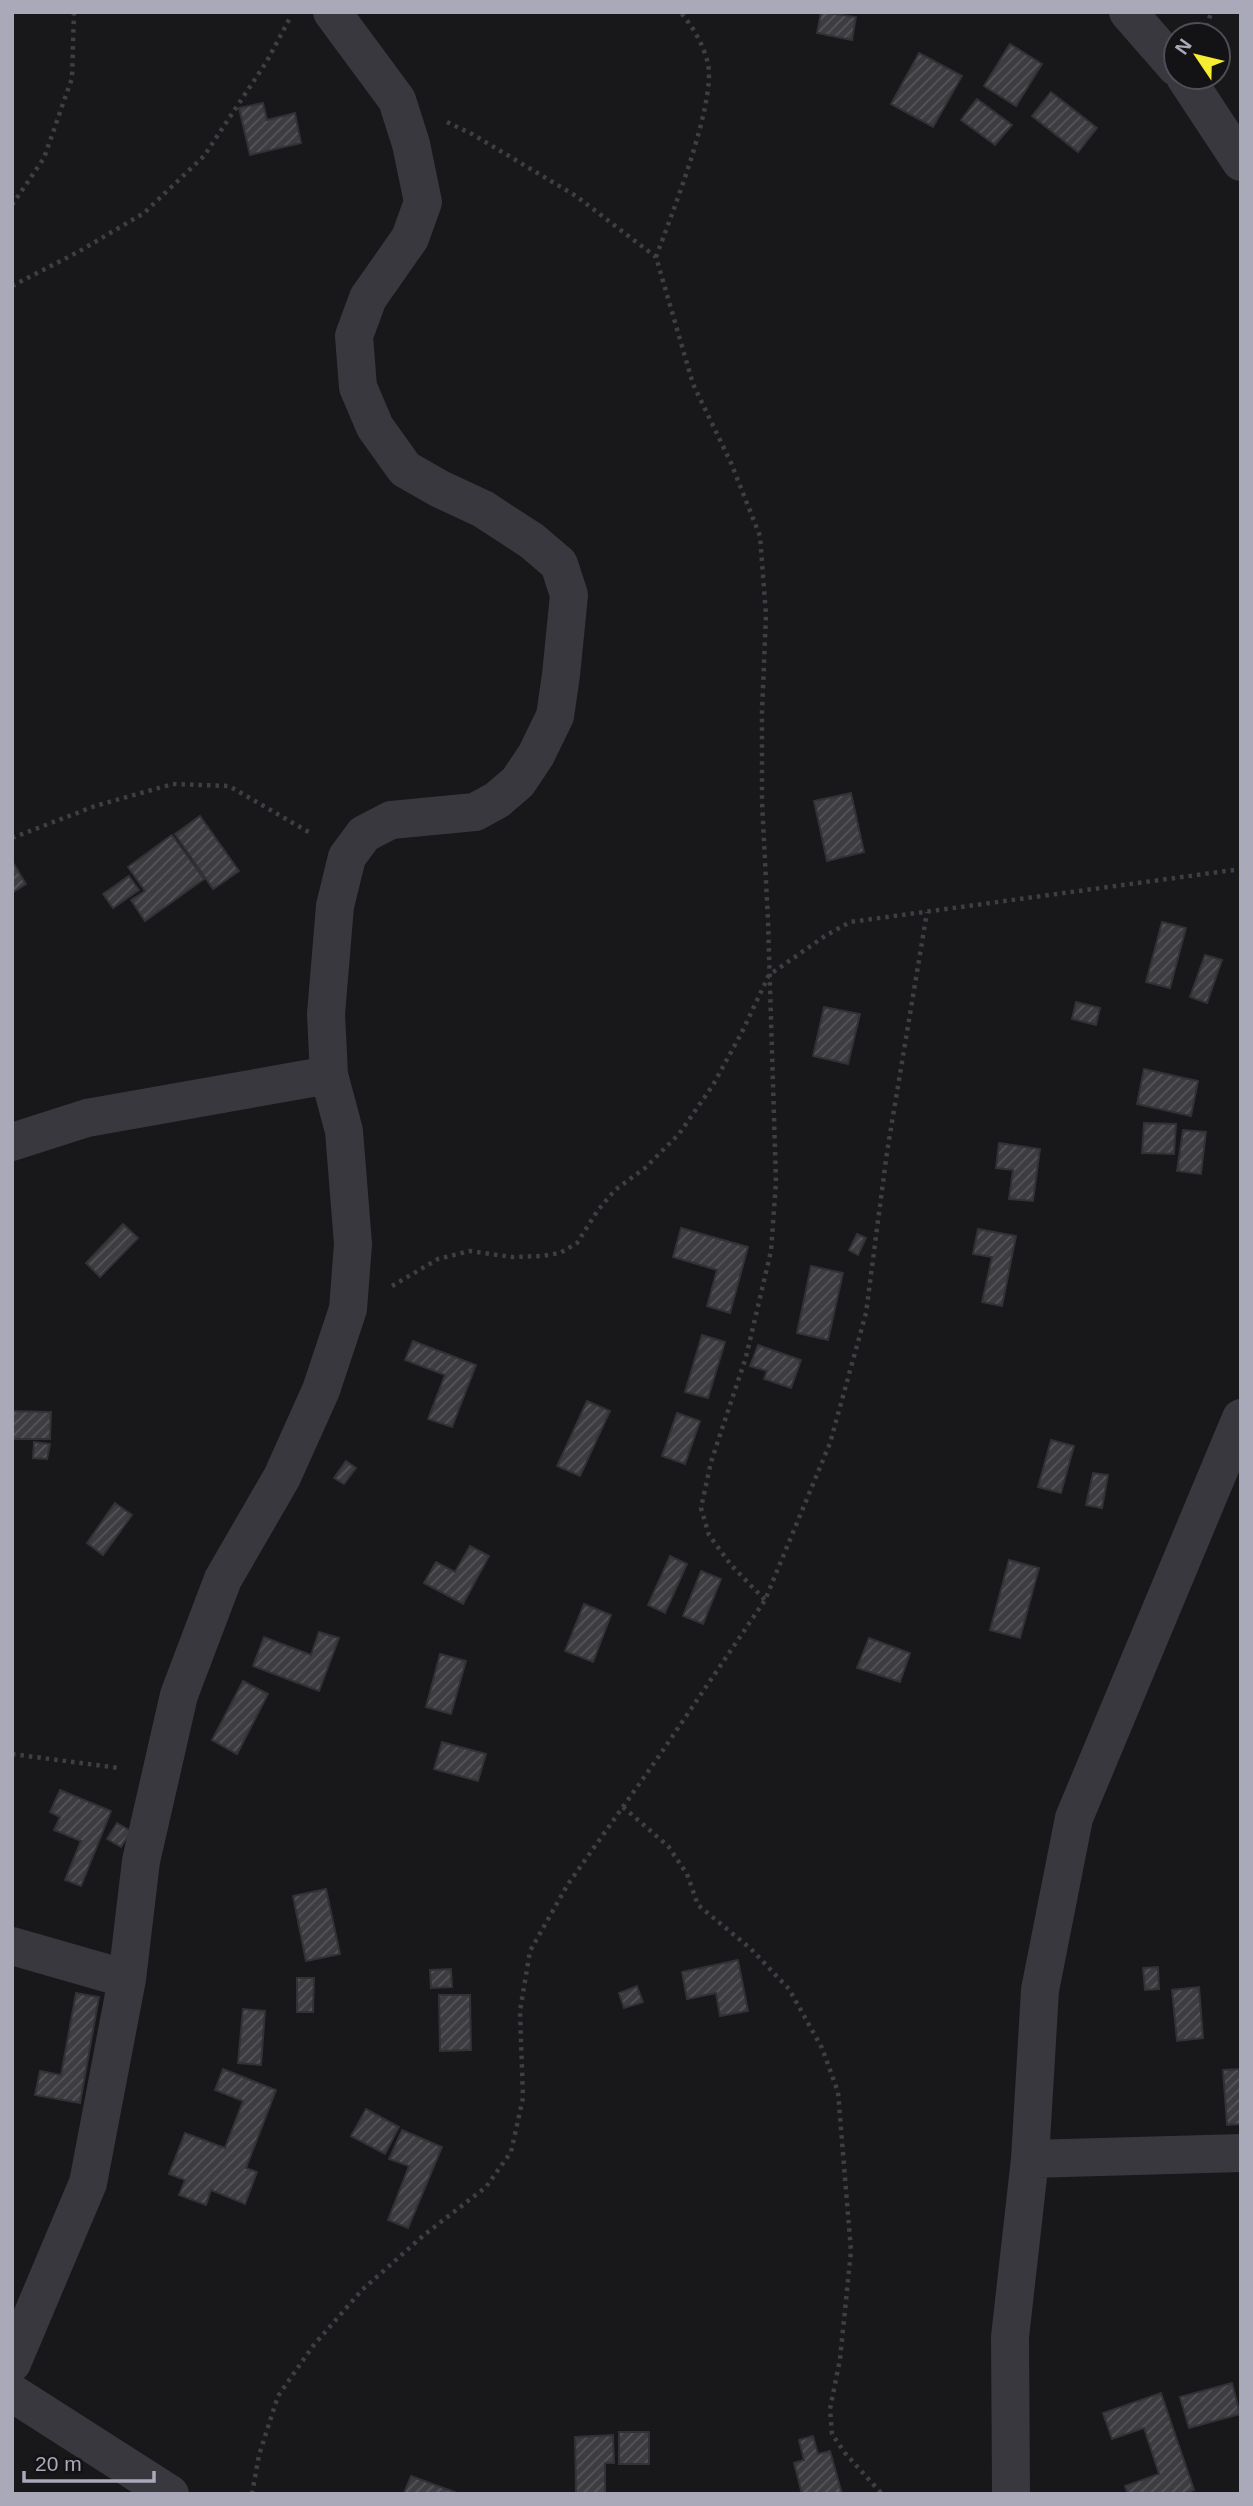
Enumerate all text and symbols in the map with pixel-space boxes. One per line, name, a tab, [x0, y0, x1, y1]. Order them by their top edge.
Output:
north arrow	[1162, 21, 1232, 91]
text: N	[1171, 35, 1196, 58]
scale bar	[24, 2440, 154, 2484]
text: 20 m	[35, 2452, 82, 2475]

